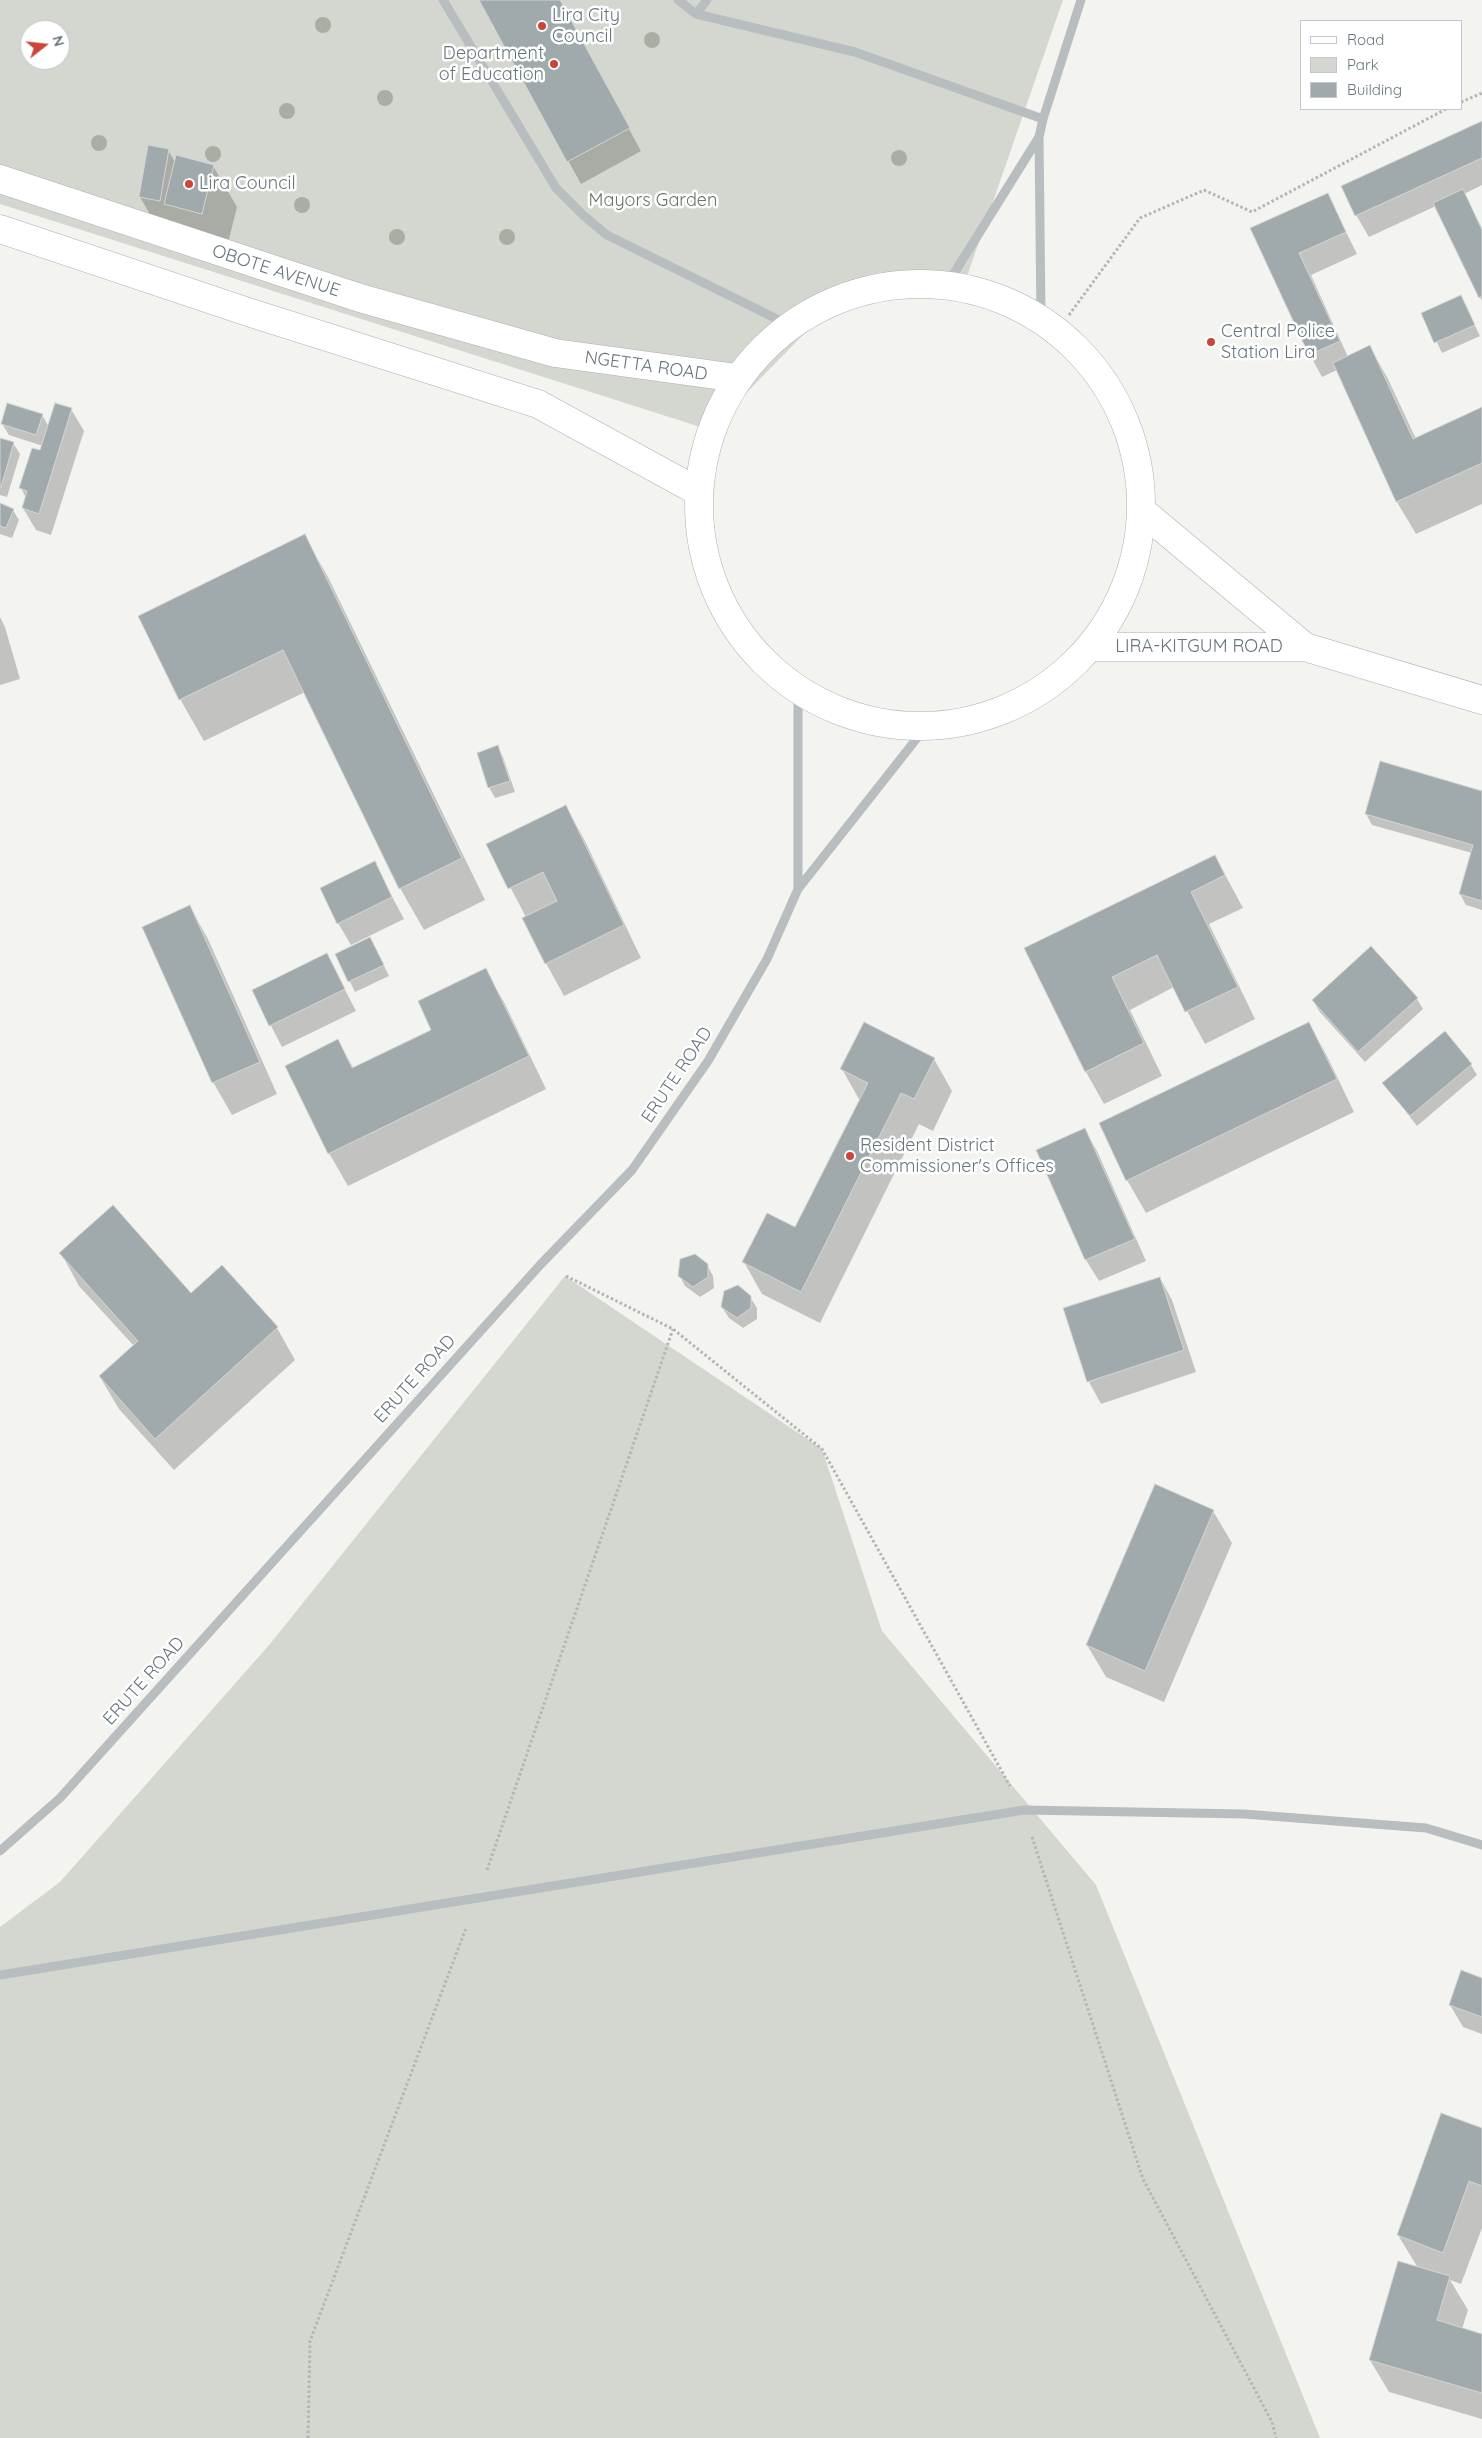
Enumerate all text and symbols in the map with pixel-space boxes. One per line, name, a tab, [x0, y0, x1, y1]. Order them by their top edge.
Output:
place label: Lira City Council	[552, 5, 620, 48]
north arrow	[20, 20, 70, 70]
marker: Lira City Council	[536, 20, 548, 32]
legend	[1300, 20, 1462, 110]
text: Road	[1347, 30, 1384, 49]
text: N	[48, 34, 69, 49]
place label: Department of Education	[439, 43, 544, 86]
text: Park	[1347, 55, 1379, 74]
marker: Department of Education	[548, 58, 560, 70]
text: Building	[1347, 80, 1402, 99]
place label: Lira Council	[199, 173, 296, 195]
marker: Lira Council	[183, 178, 195, 190]
park label: Mayors Garden	[589, 190, 717, 212]
street label: OBOTE AVENUE	[209, 240, 343, 302]
place label: Central Police Station Lira	[1221, 321, 1335, 364]
marker: Central Police Station Lira	[1205, 336, 1217, 348]
street label: NGETTA ROAD	[583, 347, 709, 385]
street label: LIRA-KITGUM ROAD	[1115, 636, 1283, 658]
street label: ERUTE ROAD	[637, 1023, 717, 1127]
place label: Resident District Commissioner's Offices	[860, 1135, 1054, 1178]
marker: Resident District Commissioner's Offices	[844, 1150, 856, 1162]
street label: ERUTE ROAD	[370, 1330, 460, 1428]
street label: ERUTE ROAD	[99, 1632, 189, 1730]

